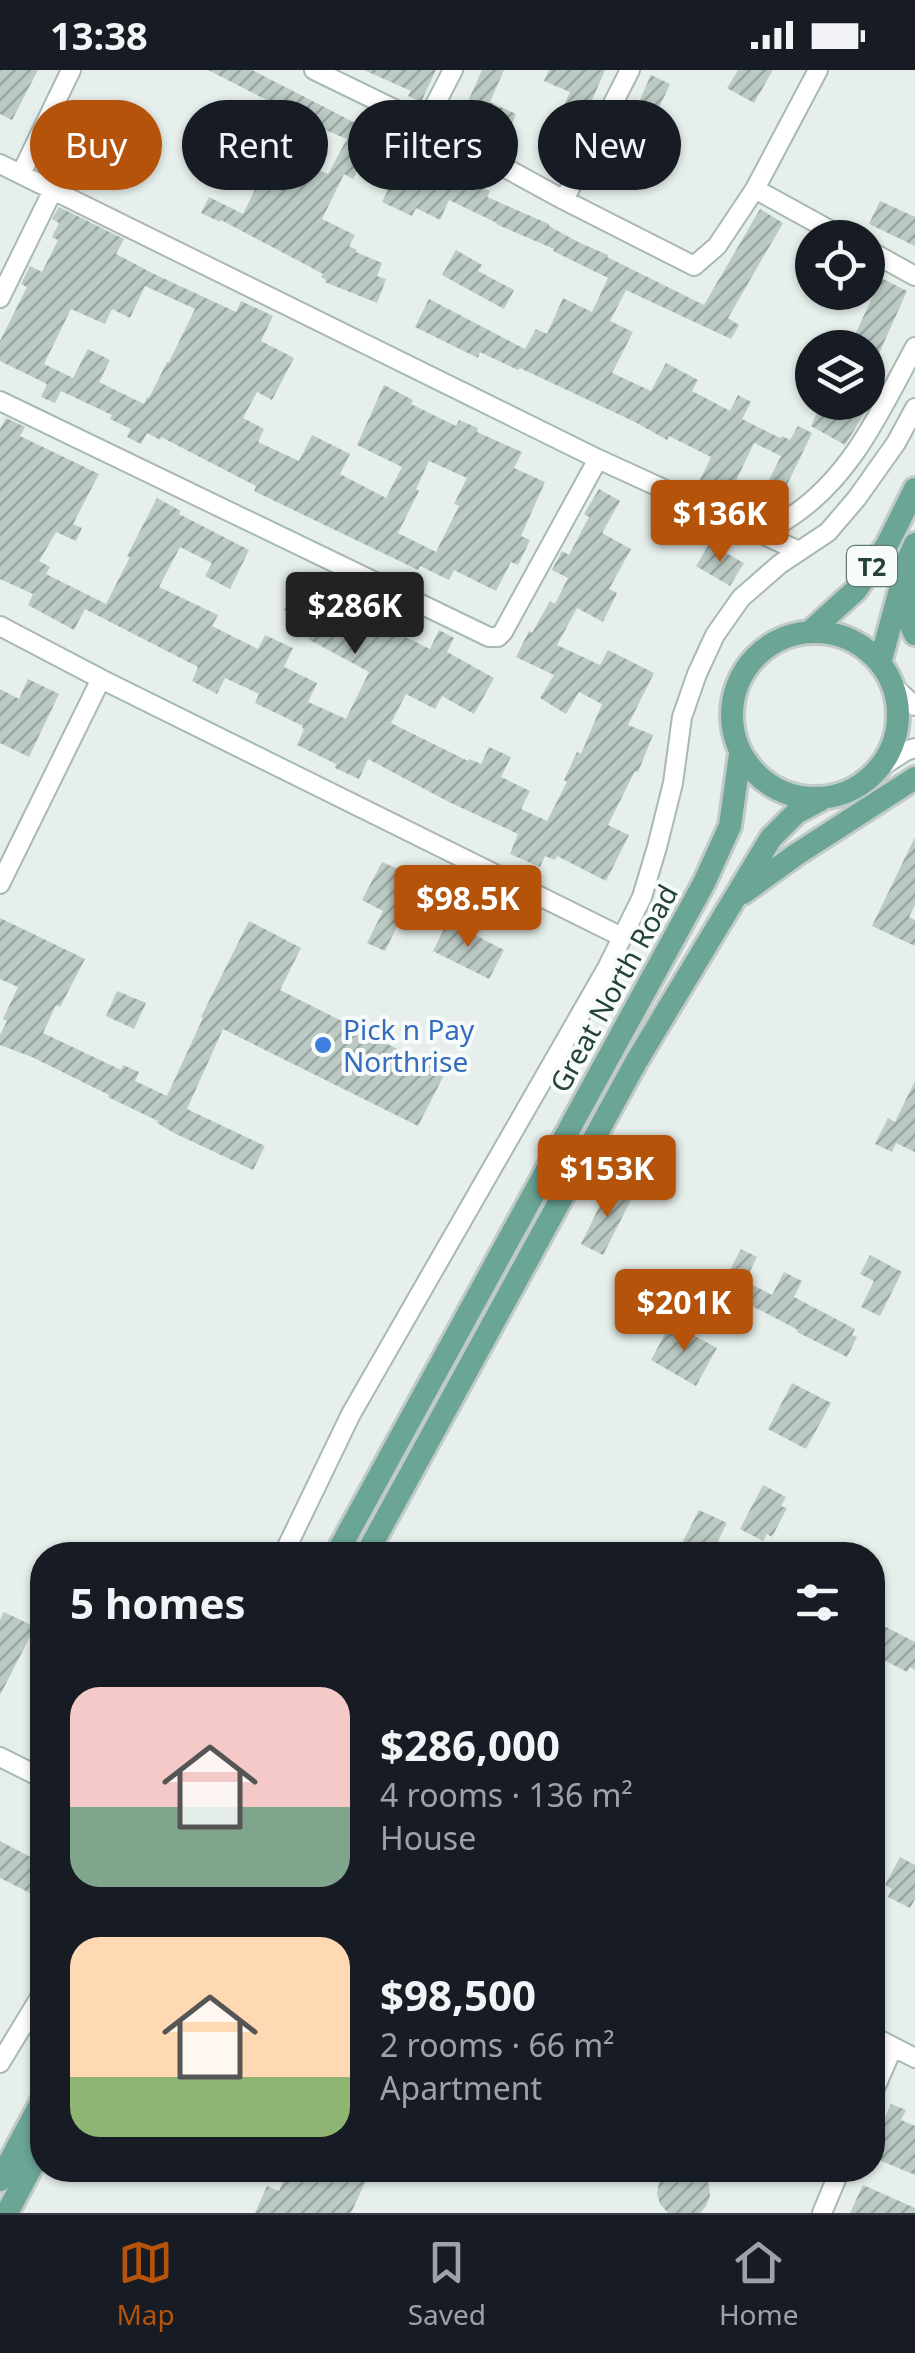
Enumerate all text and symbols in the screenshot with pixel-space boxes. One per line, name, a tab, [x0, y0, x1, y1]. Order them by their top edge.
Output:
text: 13:38	[50, 9, 148, 61]
chip: Buy	[30, 100, 162, 190]
chip: Rent	[182, 100, 328, 190]
chip: Filters	[348, 100, 518, 190]
chip: New	[538, 100, 681, 190]
map controls	[795, 220, 885, 420]
button: locate	[795, 220, 885, 310]
button: layers	[795, 330, 885, 420]
pin: $136K	[650, 480, 790, 565]
text: $136K	[673, 491, 767, 534]
road number: T2	[847, 546, 897, 586]
pin: $286K	[285, 572, 425, 657]
text: $286K	[308, 583, 402, 626]
pin: $98.5K	[387, 865, 549, 950]
text: $98.5K	[416, 876, 520, 919]
street label: Great North Road	[540, 877, 686, 1099]
place label: Pick n Pay Northrise	[343, 1010, 475, 1080]
marker: Pick n Pay Northrise	[312, 1034, 334, 1056]
pin: $153K	[537, 1135, 677, 1220]
text: $153K	[560, 1146, 654, 1189]
pin: $201K	[614, 1269, 754, 1354]
text: $201K	[637, 1280, 731, 1323]
text: 5 homes	[70, 1574, 246, 1631]
icon: filters	[790, 1575, 845, 1630]
text: $286,000	[380, 1716, 560, 1773]
icon: home	[150, 1727, 270, 1847]
text: 4 rooms · 136 m²	[380, 1773, 633, 1816]
text: House	[380, 1816, 476, 1859]
text: $98,500	[380, 1966, 536, 2023]
icon: home	[150, 1977, 270, 2097]
text: 2 rooms · 66 m²	[380, 2023, 614, 2066]
text: Apartment	[380, 2066, 542, 2109]
tab: Map	[116, 2235, 175, 2333]
tab: Saved	[408, 2235, 486, 2333]
tab: Home	[719, 2235, 799, 2333]

